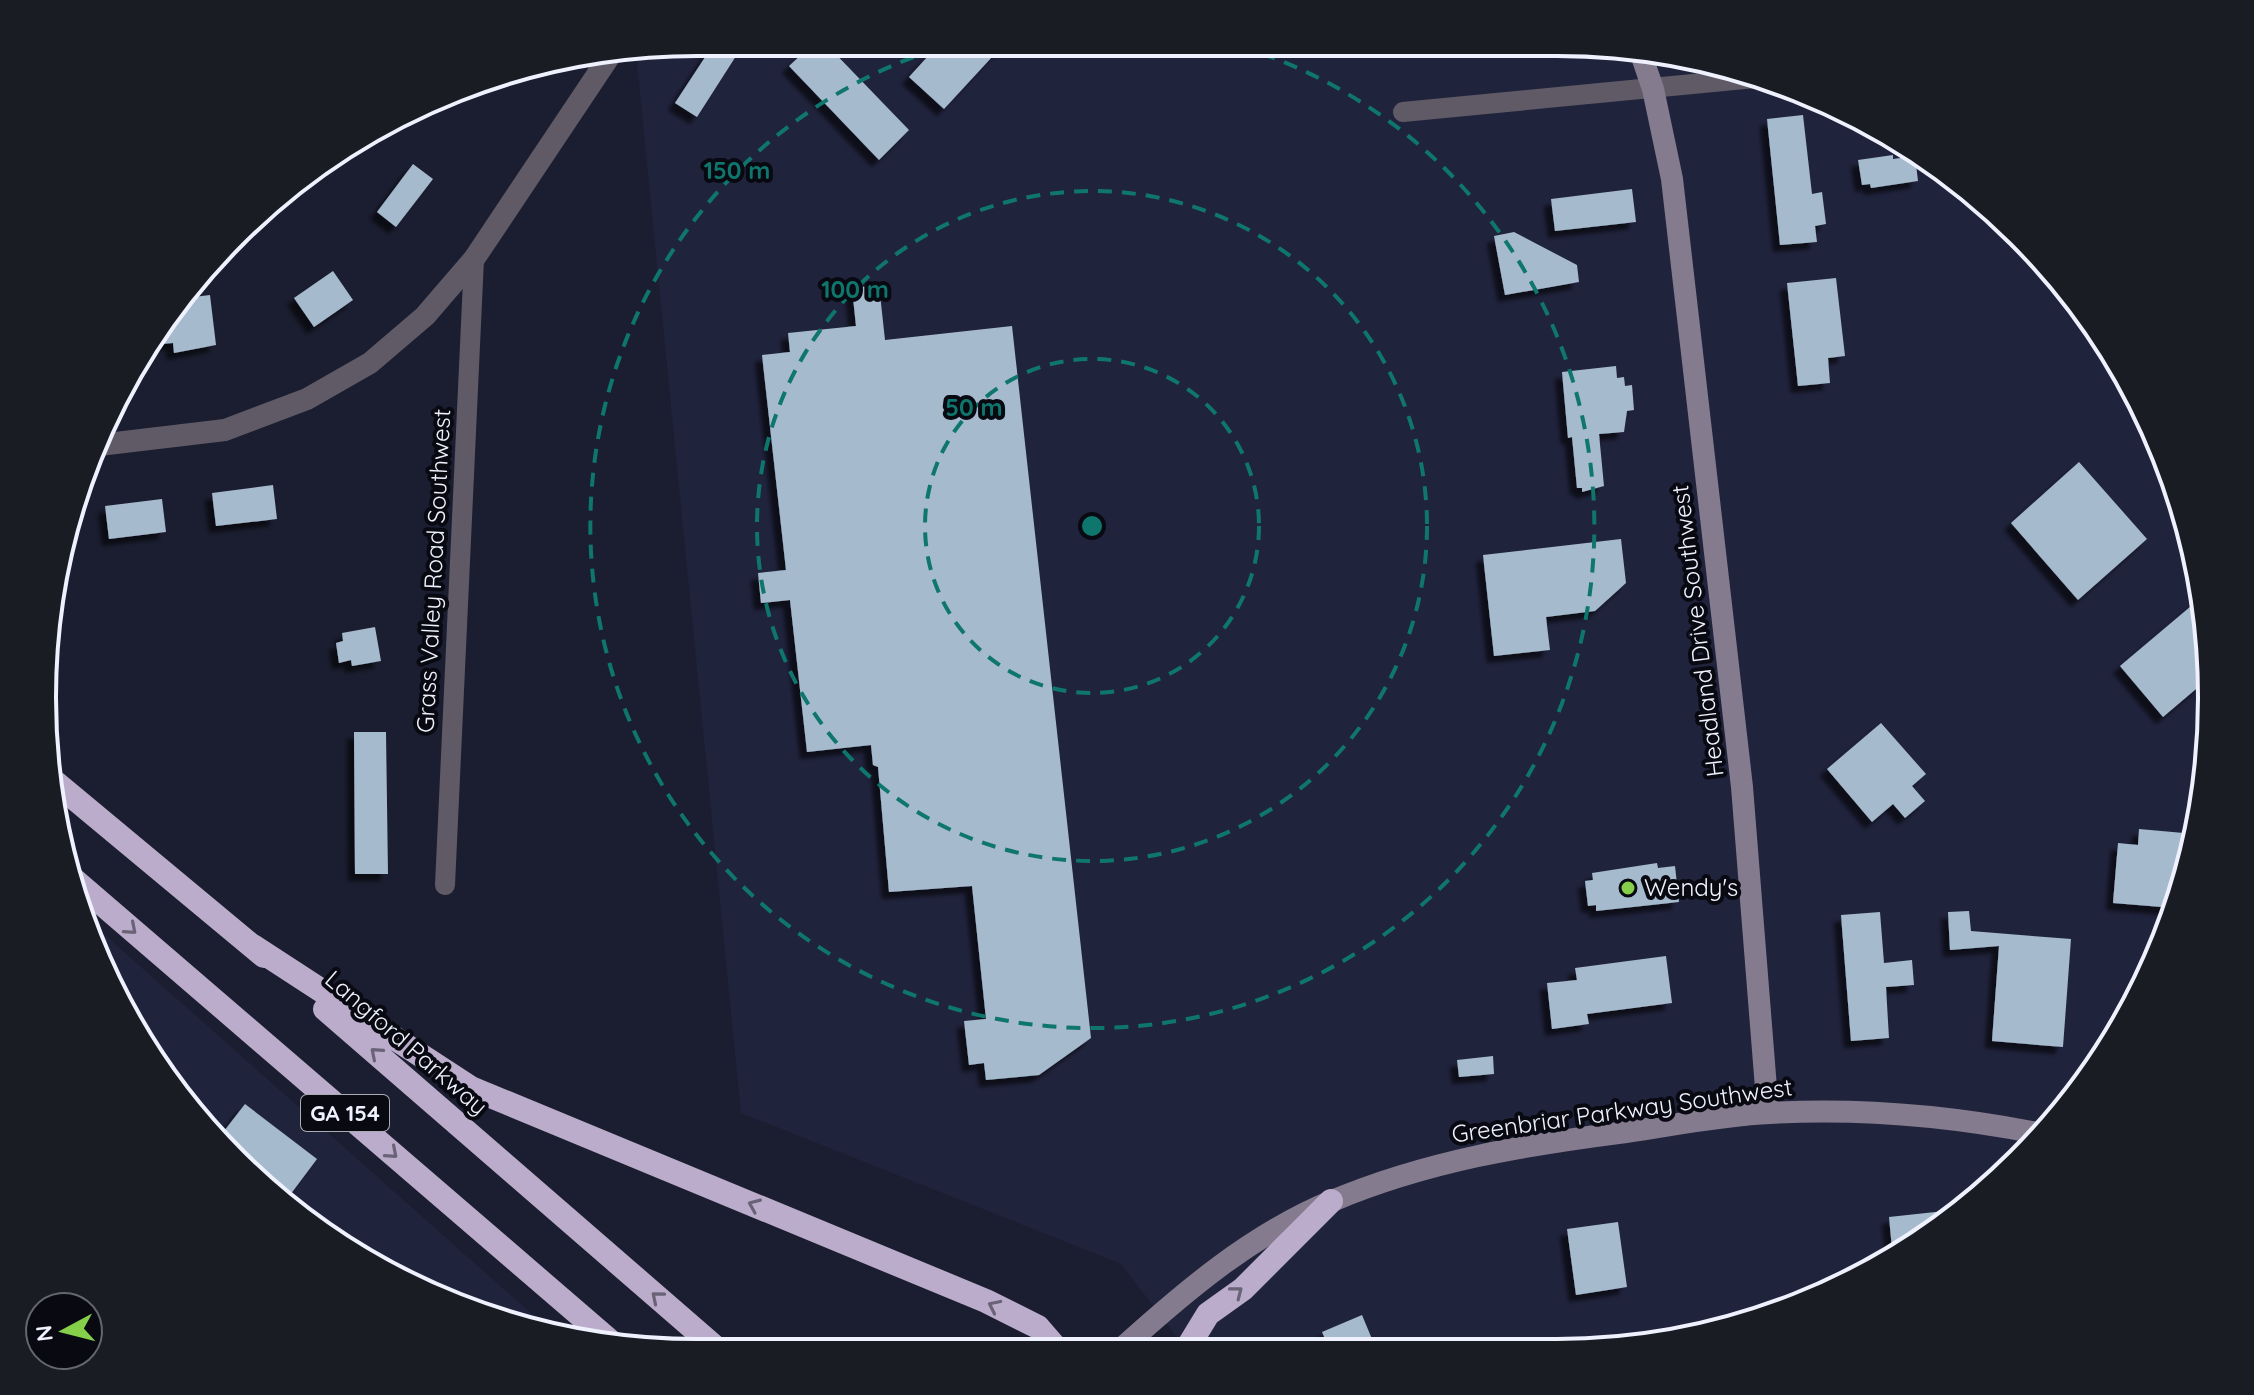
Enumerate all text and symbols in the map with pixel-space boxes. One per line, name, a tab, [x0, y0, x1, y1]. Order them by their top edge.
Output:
text: 150 m	[704, 155, 770, 185]
text: 100 m	[821, 274, 889, 304]
text: 50 m	[945, 392, 1003, 422]
street label: Grass Valley Road Southwest	[410, 408, 456, 734]
street label: Headland Drive Southwest	[1664, 483, 1730, 779]
centre of rings	[1078, 512, 1106, 540]
place label: Wendy's	[1644, 872, 1738, 902]
marker: Wendy's	[1619, 879, 1637, 897]
one-way arrow	[122, 919, 136, 934]
street label: Langford Parkway	[319, 964, 494, 1121]
one-way arrow	[370, 1049, 385, 1063]
street label: Greenbriar Parkway Southwest	[1450, 1071, 1794, 1149]
road number: GA 154	[301, 1095, 389, 1131]
one-way arrow	[383, 1144, 397, 1158]
one-way arrow	[748, 1199, 762, 1215]
one-way arrow	[1228, 1288, 1243, 1302]
north arrow	[24, 1291, 104, 1371]
one-way arrow	[652, 1292, 666, 1307]
one-way arrow	[988, 1300, 1002, 1316]
text: N	[29, 1324, 59, 1343]

